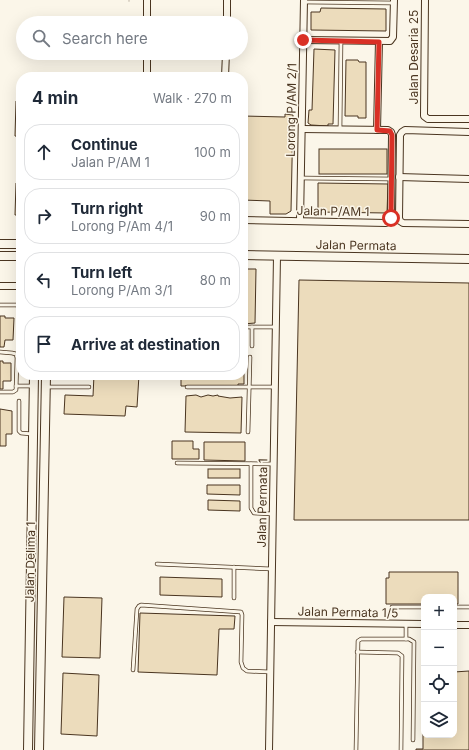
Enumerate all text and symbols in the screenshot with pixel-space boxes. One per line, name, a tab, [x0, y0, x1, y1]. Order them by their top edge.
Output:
street label: Jalan Desaria 25	[406, 10, 421, 104]
search box	[16, 16, 248, 60]
icon: search	[30, 27, 52, 49]
text: Search here	[62, 29, 148, 48]
route end	[294, 31, 312, 49]
street label: Lorong P/AM 2/1	[283, 63, 299, 157]
text: 4 min	[32, 88, 78, 108]
text: Walk · 270 m	[153, 90, 232, 106]
text: Continue	[71, 135, 138, 154]
icon: ahead	[33, 141, 55, 163]
text: 100 m	[194, 144, 231, 160]
text: Jalan P/AM 1	[71, 154, 150, 170]
text: Turn right	[71, 199, 143, 218]
street label: Jalan P/AM 1	[296, 203, 370, 219]
icon: right	[33, 205, 55, 227]
text: 90 m	[200, 208, 231, 224]
route start	[382, 209, 400, 227]
text: Lorong P/Am 4/1	[71, 218, 173, 234]
street label: Jalan Permata	[315, 237, 397, 253]
text: Turn left	[71, 263, 132, 282]
icon: left	[33, 269, 55, 291]
text: 80 m	[200, 272, 231, 288]
text: Lorong P/Am 3/1	[71, 282, 173, 298]
icon: arrive	[33, 333, 55, 355]
text: Arrive at destination	[71, 335, 220, 354]
street label: Jalan Permata 1	[254, 458, 270, 548]
street label: Jalan Delima 1	[22, 522, 38, 602]
map controls	[421, 594, 457, 738]
button: +	[421, 594, 457, 630]
street label: Jalan Permata 1/5	[297, 604, 399, 620]
button: −	[421, 630, 457, 666]
button: locate	[421, 666, 457, 702]
button: layers	[421, 702, 457, 738]

